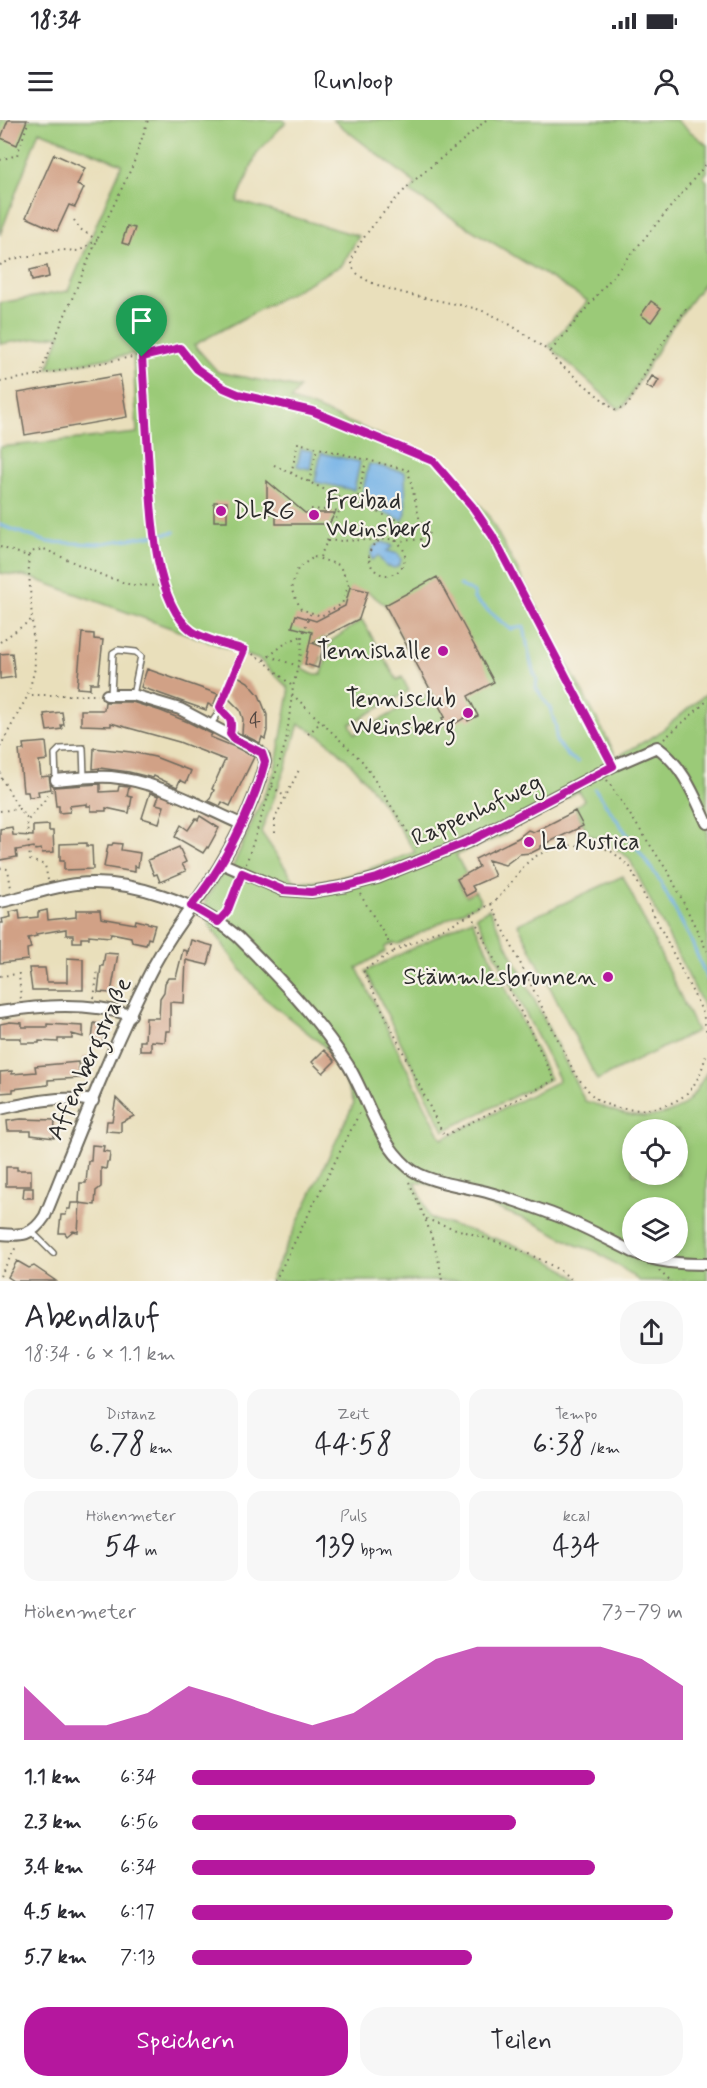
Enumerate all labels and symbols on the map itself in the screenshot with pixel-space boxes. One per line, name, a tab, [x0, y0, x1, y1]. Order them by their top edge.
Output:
pin	[116, 295, 167, 357]
place label: Freibad Weinsberg	[326, 486, 432, 548]
place label: DLRG	[233, 496, 294, 527]
marker: DLRG	[214, 504, 228, 518]
marker: Freibad Weinsberg	[307, 508, 321, 522]
place label: Tennishalle	[317, 636, 431, 667]
marker: Tennishalle	[436, 644, 450, 658]
place label: Tennisclub Weinsberg	[346, 684, 456, 746]
marker: Tennisclub Weinsberg	[461, 706, 475, 720]
house number: 4	[249, 707, 261, 735]
street label: Rappenhofweg	[407, 767, 548, 857]
place label: La Rustica	[541, 827, 640, 858]
marker: La Rustica	[522, 835, 536, 849]
place label: Stämmlesbrunnen	[403, 962, 596, 993]
marker: Stämmlesbrunnen	[601, 970, 615, 984]
street label: Affenbergstraße	[40, 973, 143, 1146]

